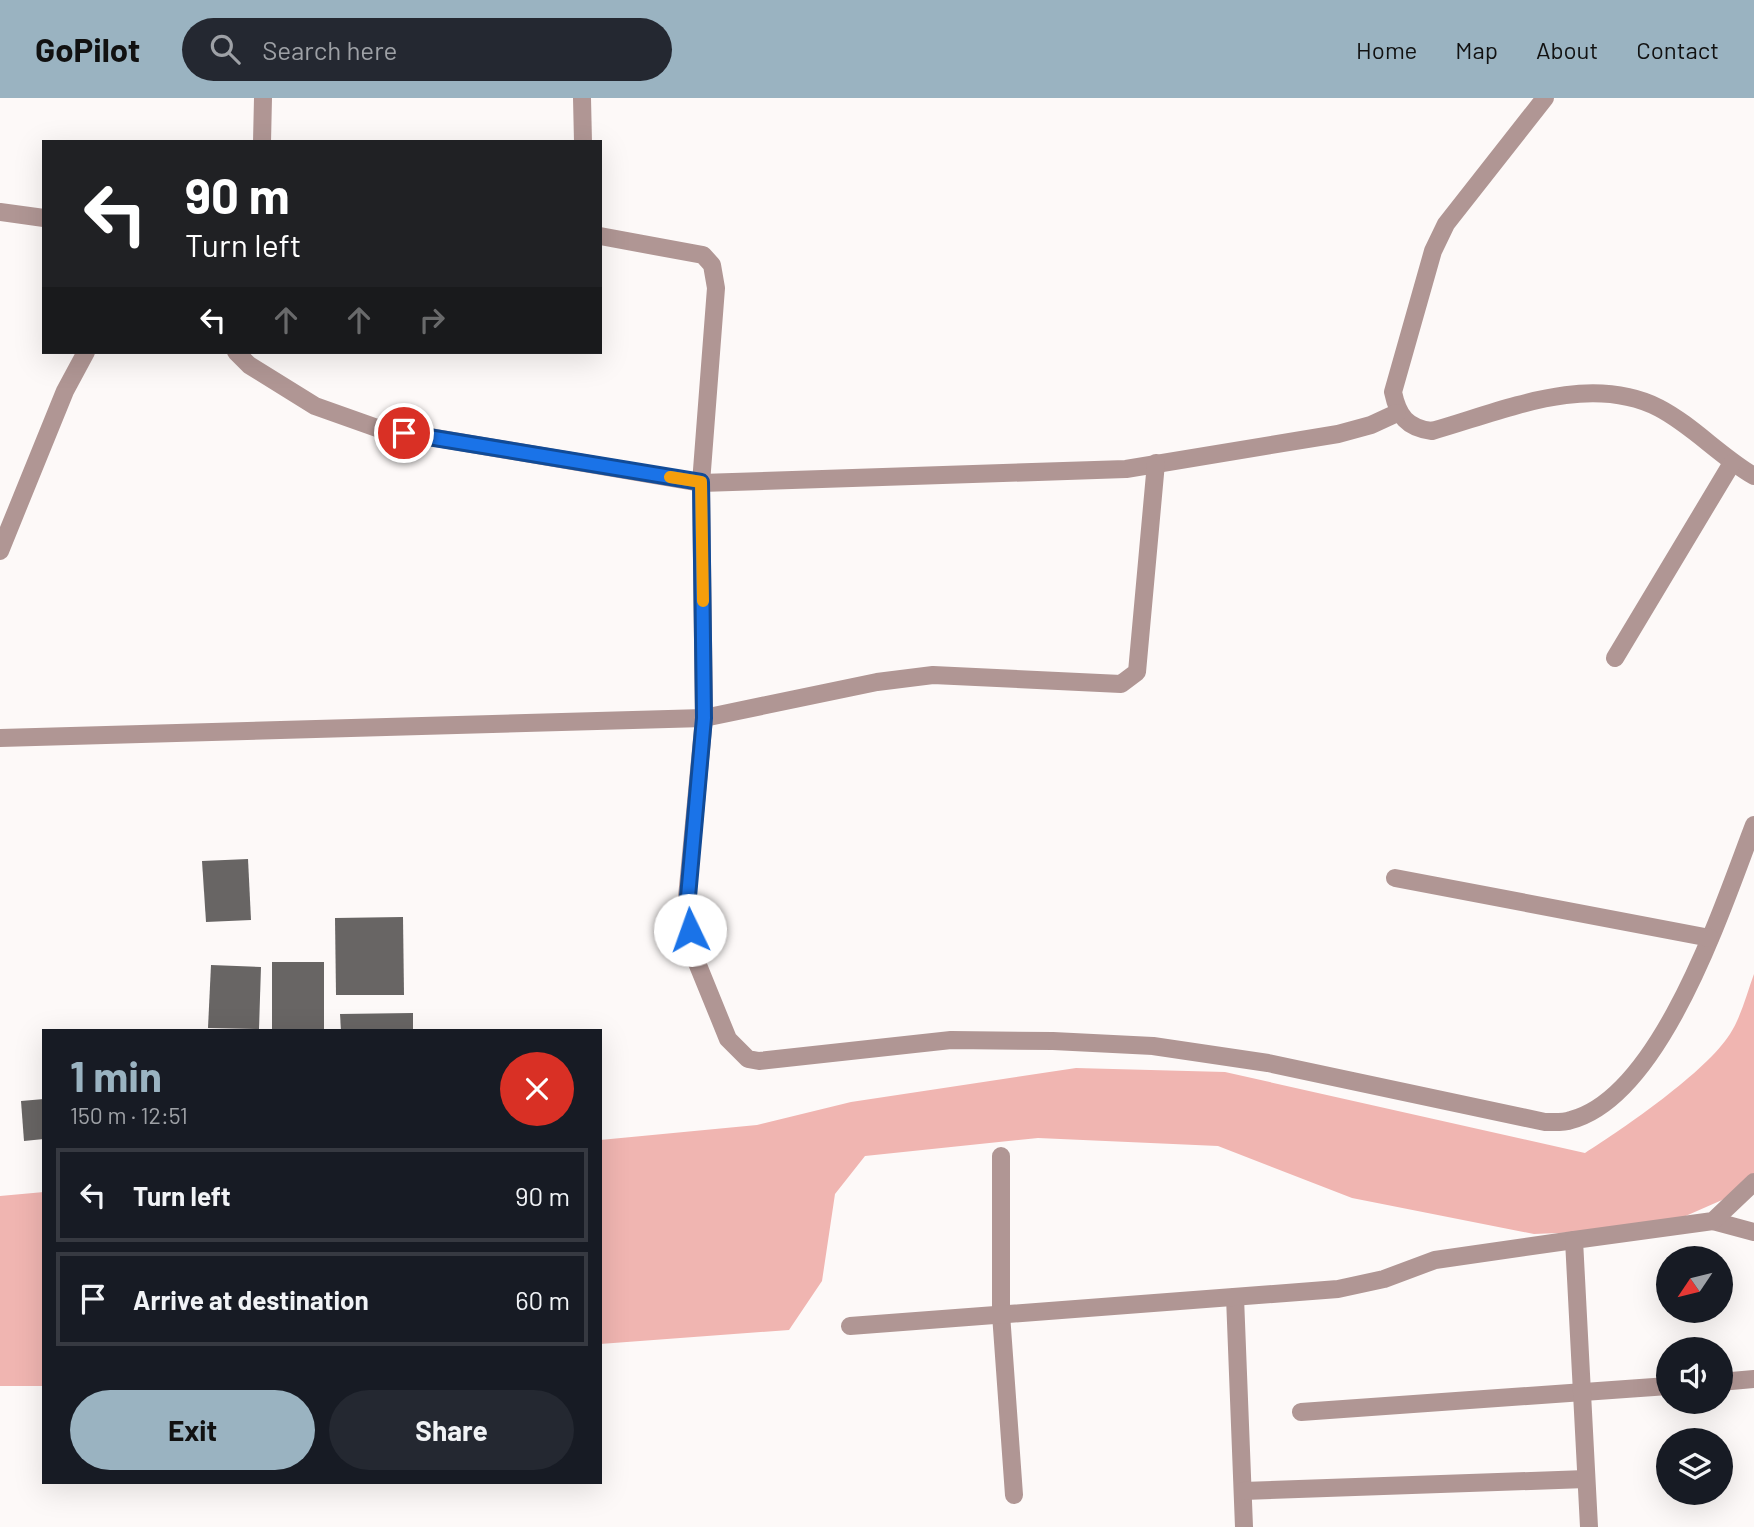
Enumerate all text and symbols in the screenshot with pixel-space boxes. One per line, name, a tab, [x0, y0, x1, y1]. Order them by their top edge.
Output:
search box	[182, 18, 672, 81]
text: GoPilot	[35, 29, 140, 69]
icon: search	[206, 30, 244, 68]
text: Search here	[262, 34, 397, 65]
text: Home	[1356, 35, 1417, 64]
text: Map	[1455, 35, 1498, 64]
text: About	[1536, 35, 1598, 64]
text: Contact	[1636, 35, 1719, 64]
text: 90 m	[185, 165, 290, 224]
icon: left	[70, 168, 161, 259]
text: Turn left	[185, 225, 302, 263]
icon: left	[194, 301, 232, 339]
icon: ahead	[267, 301, 305, 339]
icon: ahead	[340, 301, 378, 339]
icon: right	[413, 301, 451, 339]
pin	[374, 403, 434, 463]
icon: arrive	[385, 414, 423, 452]
position arrow	[653, 893, 727, 967]
text: 1 min	[70, 1050, 162, 1100]
button: close	[500, 1052, 574, 1126]
text: 150 m · 12:51	[70, 1101, 188, 1129]
icon: left	[74, 1176, 112, 1214]
text: Turn left	[133, 1180, 231, 1211]
text: 90 m	[515, 1180, 570, 1211]
north arrow	[1656, 1246, 1732, 1323]
map controls	[1656, 1246, 1733, 1505]
icon: arrive	[74, 1280, 112, 1318]
text: Arrive at destination	[133, 1284, 369, 1315]
text: 60 m	[515, 1284, 570, 1315]
button: sound	[1656, 1337, 1733, 1414]
button: Exit	[70, 1390, 315, 1470]
button: Share	[329, 1390, 574, 1470]
button: layers	[1656, 1428, 1733, 1505]

